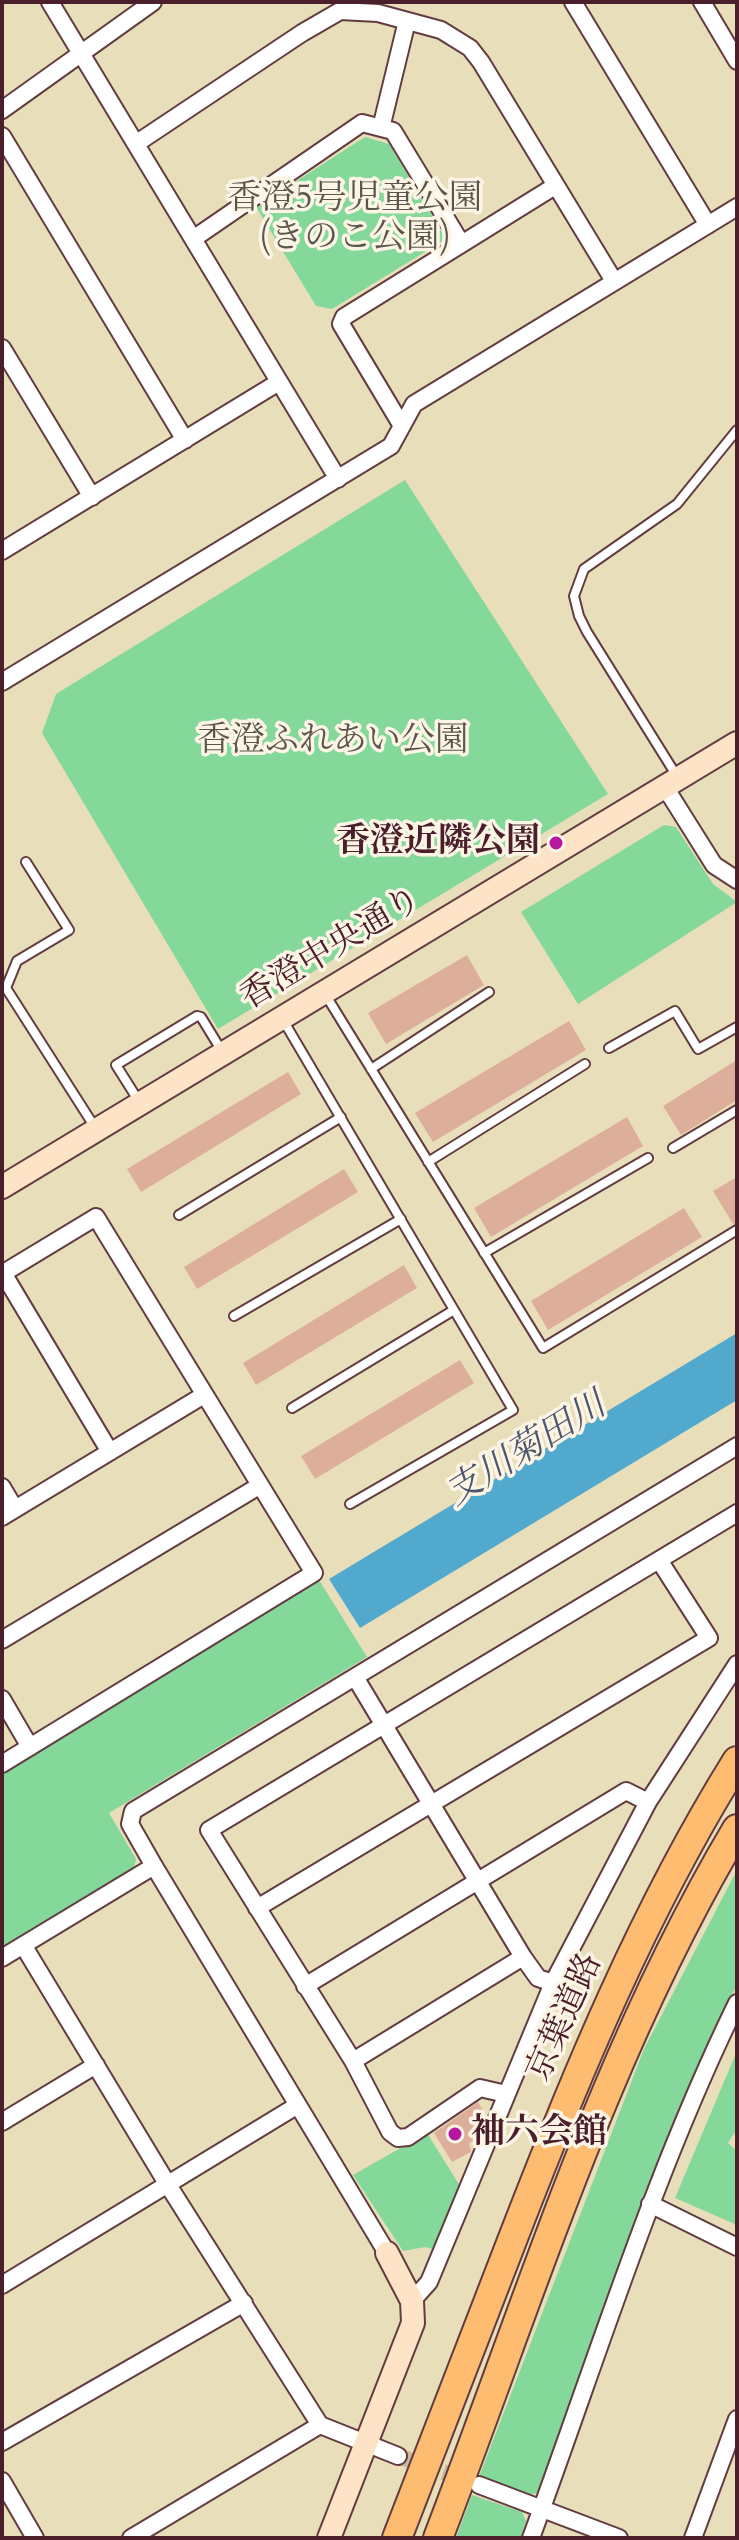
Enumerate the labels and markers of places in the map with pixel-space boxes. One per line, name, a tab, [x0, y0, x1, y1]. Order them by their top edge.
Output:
place label: 香澄近隣公園	[336, 823, 540, 863]
marker: 香澄近隣公園	[547, 834, 565, 852]
place label: 袖六会館	[471, 2114, 607, 2154]
marker: 袖六会館	[446, 2125, 464, 2143]

